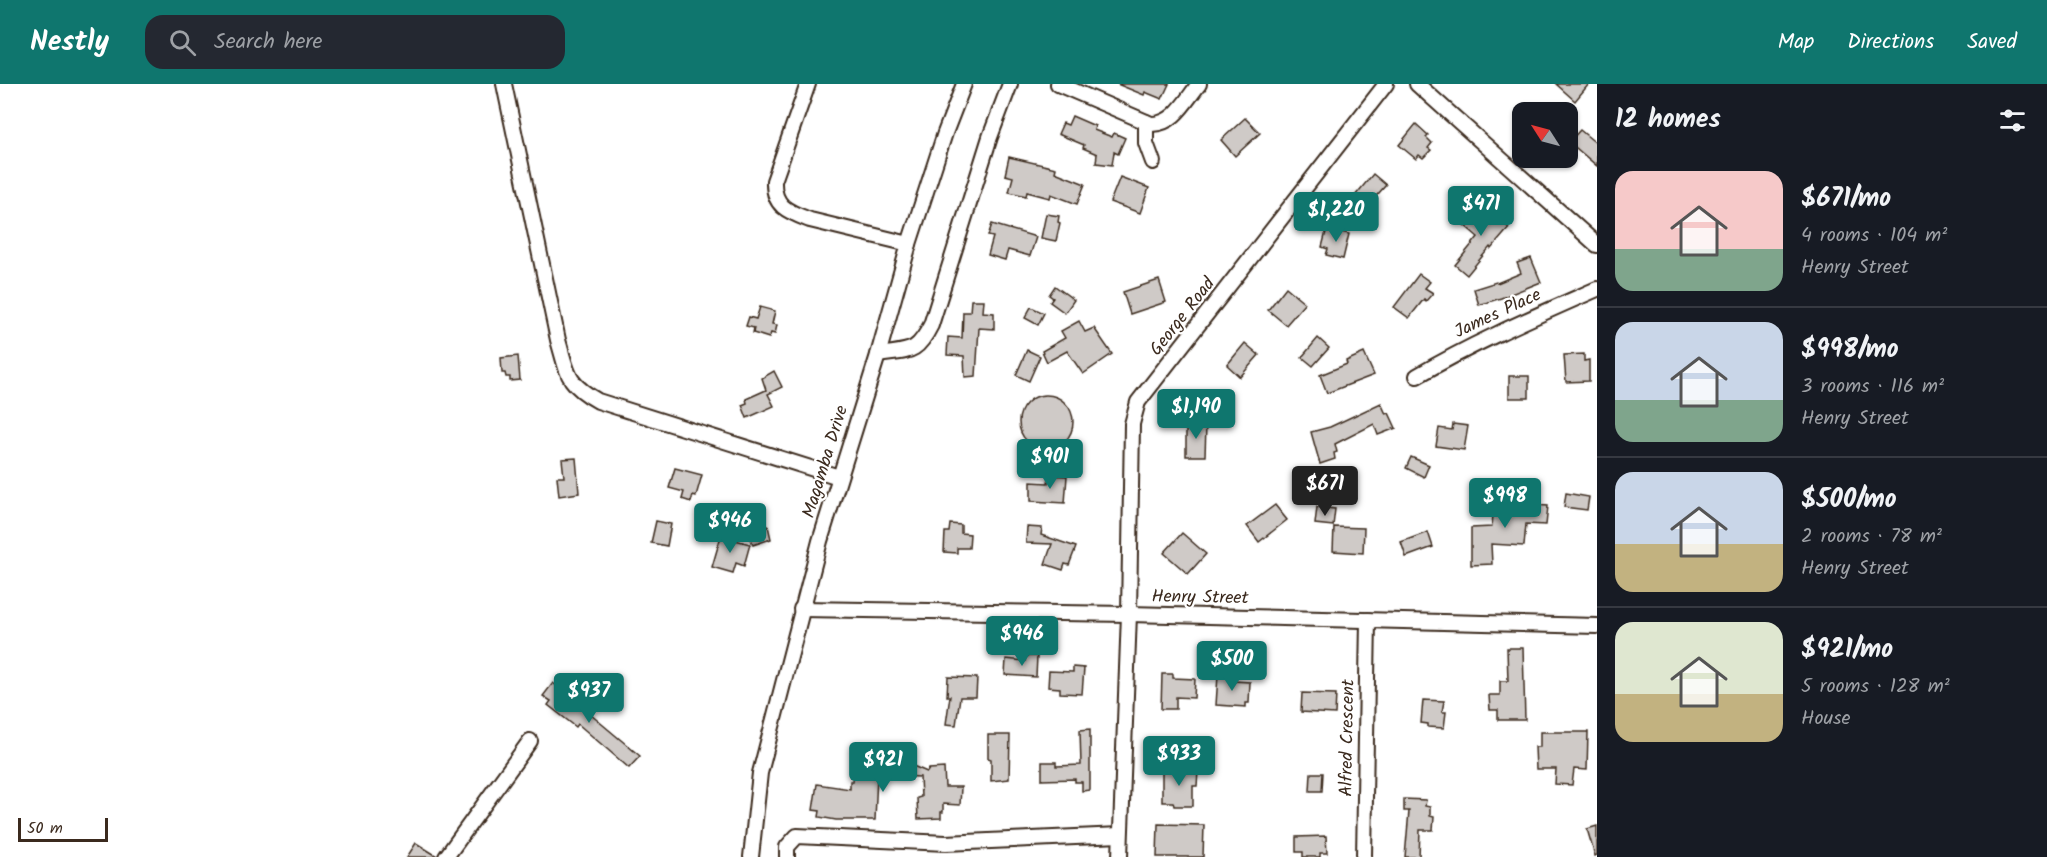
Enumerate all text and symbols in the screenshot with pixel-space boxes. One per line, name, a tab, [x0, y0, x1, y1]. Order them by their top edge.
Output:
search box	[145, 15, 565, 69]
text: Nestly	[30, 20, 109, 65]
text: Search here	[214, 25, 323, 60]
icon: search	[166, 26, 199, 59]
text: Map	[1778, 26, 1814, 59]
text: Directions	[1847, 26, 1934, 59]
text: Saved	[1967, 26, 2017, 59]
text: 12 homes	[1615, 99, 1721, 141]
north arrow	[1512, 102, 1578, 168]
map controls	[1512, 102, 1578, 168]
icon: filters	[1996, 104, 2029, 137]
text: $671/mo	[1801, 178, 1891, 220]
pin: $471	[1445, 186, 1517, 237]
text: $471	[1462, 189, 1500, 221]
pin: $1,220	[1287, 192, 1385, 243]
text: $1,220	[1308, 195, 1364, 227]
icon: home	[1663, 195, 1735, 267]
text: 4 rooms · 104 m²	[1801, 220, 1947, 252]
text: Henry Street	[1801, 252, 1909, 284]
street label: George Road	[1143, 271, 1224, 363]
street label: James Place	[1450, 281, 1546, 347]
text: $998/mo	[1801, 329, 1899, 371]
icon: home	[1663, 346, 1735, 418]
text: 3 rooms · 116 m²	[1801, 371, 1944, 403]
pin: $1,190	[1147, 389, 1245, 440]
text: $1,190	[1171, 392, 1221, 424]
street label: Magamba Drive	[795, 402, 857, 522]
text: Henry Street	[1801, 403, 1909, 435]
pin: $901	[1014, 439, 1086, 490]
text: $901	[1031, 442, 1069, 474]
pin: $671	[1289, 466, 1361, 517]
text: $671	[1306, 469, 1344, 501]
pin: $998	[1469, 478, 1541, 529]
text: $500/mo	[1801, 479, 1897, 521]
text: $998	[1483, 481, 1527, 513]
icon: home	[1663, 496, 1735, 568]
pin: $946	[694, 503, 766, 554]
text: $946	[708, 506, 752, 538]
text: 2 rooms · 78 m²	[1801, 521, 1942, 553]
text: Henry Street	[1801, 553, 1909, 585]
street label: Henry Street	[1151, 583, 1250, 613]
pin: $946	[986, 616, 1058, 667]
text: $946	[1000, 619, 1044, 651]
text: $921/mo	[1801, 629, 1893, 671]
pin: $500	[1196, 641, 1268, 692]
text: $500	[1211, 644, 1253, 676]
icon: home	[1663, 646, 1735, 718]
text: 5 rooms · 128 m²	[1801, 671, 1950, 703]
pin: $937	[553, 673, 625, 724]
text: $937	[568, 676, 610, 708]
street label: Alfred Crescent	[1332, 678, 1364, 797]
text: House	[1801, 703, 1851, 735]
pin: $933	[1143, 736, 1215, 787]
text: $933	[1157, 739, 1201, 771]
pin: $921	[847, 742, 919, 793]
text: $921	[863, 745, 903, 777]
scale bar	[18, 815, 108, 842]
text: 50 m	[27, 816, 63, 841]

